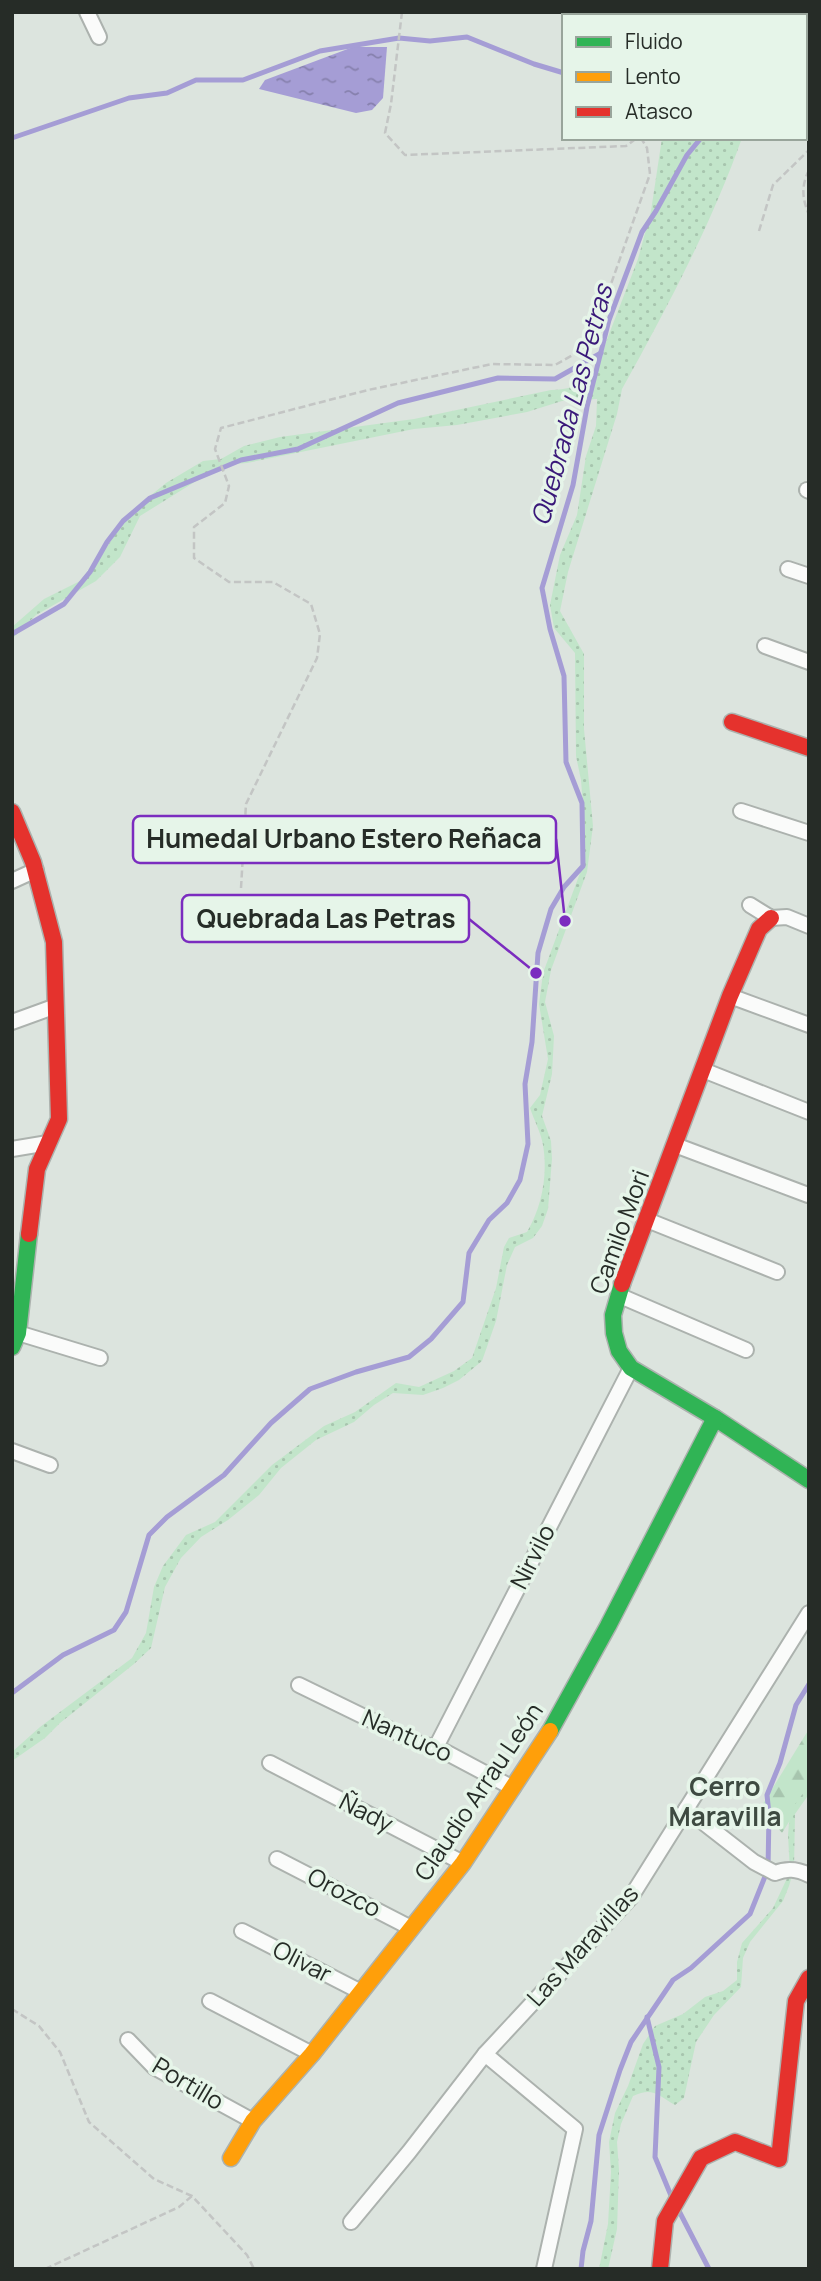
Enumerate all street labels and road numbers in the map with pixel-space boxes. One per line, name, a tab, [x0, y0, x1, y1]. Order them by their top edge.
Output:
street label: Camilo Mori	[581, 1165, 656, 1298]
street label: Nirvilo	[501, 1518, 562, 1594]
street label: Claudio Arrau León	[406, 1696, 550, 1887]
street label: Nantuco	[357, 1700, 458, 1769]
street label: Ñady	[334, 1784, 400, 1839]
street label: Orozco	[302, 1859, 387, 1924]
street label: Las Maravillas	[519, 1877, 645, 2013]
street label: Olivar	[268, 1932, 338, 1990]
street label: Portillo	[147, 2049, 231, 2117]

